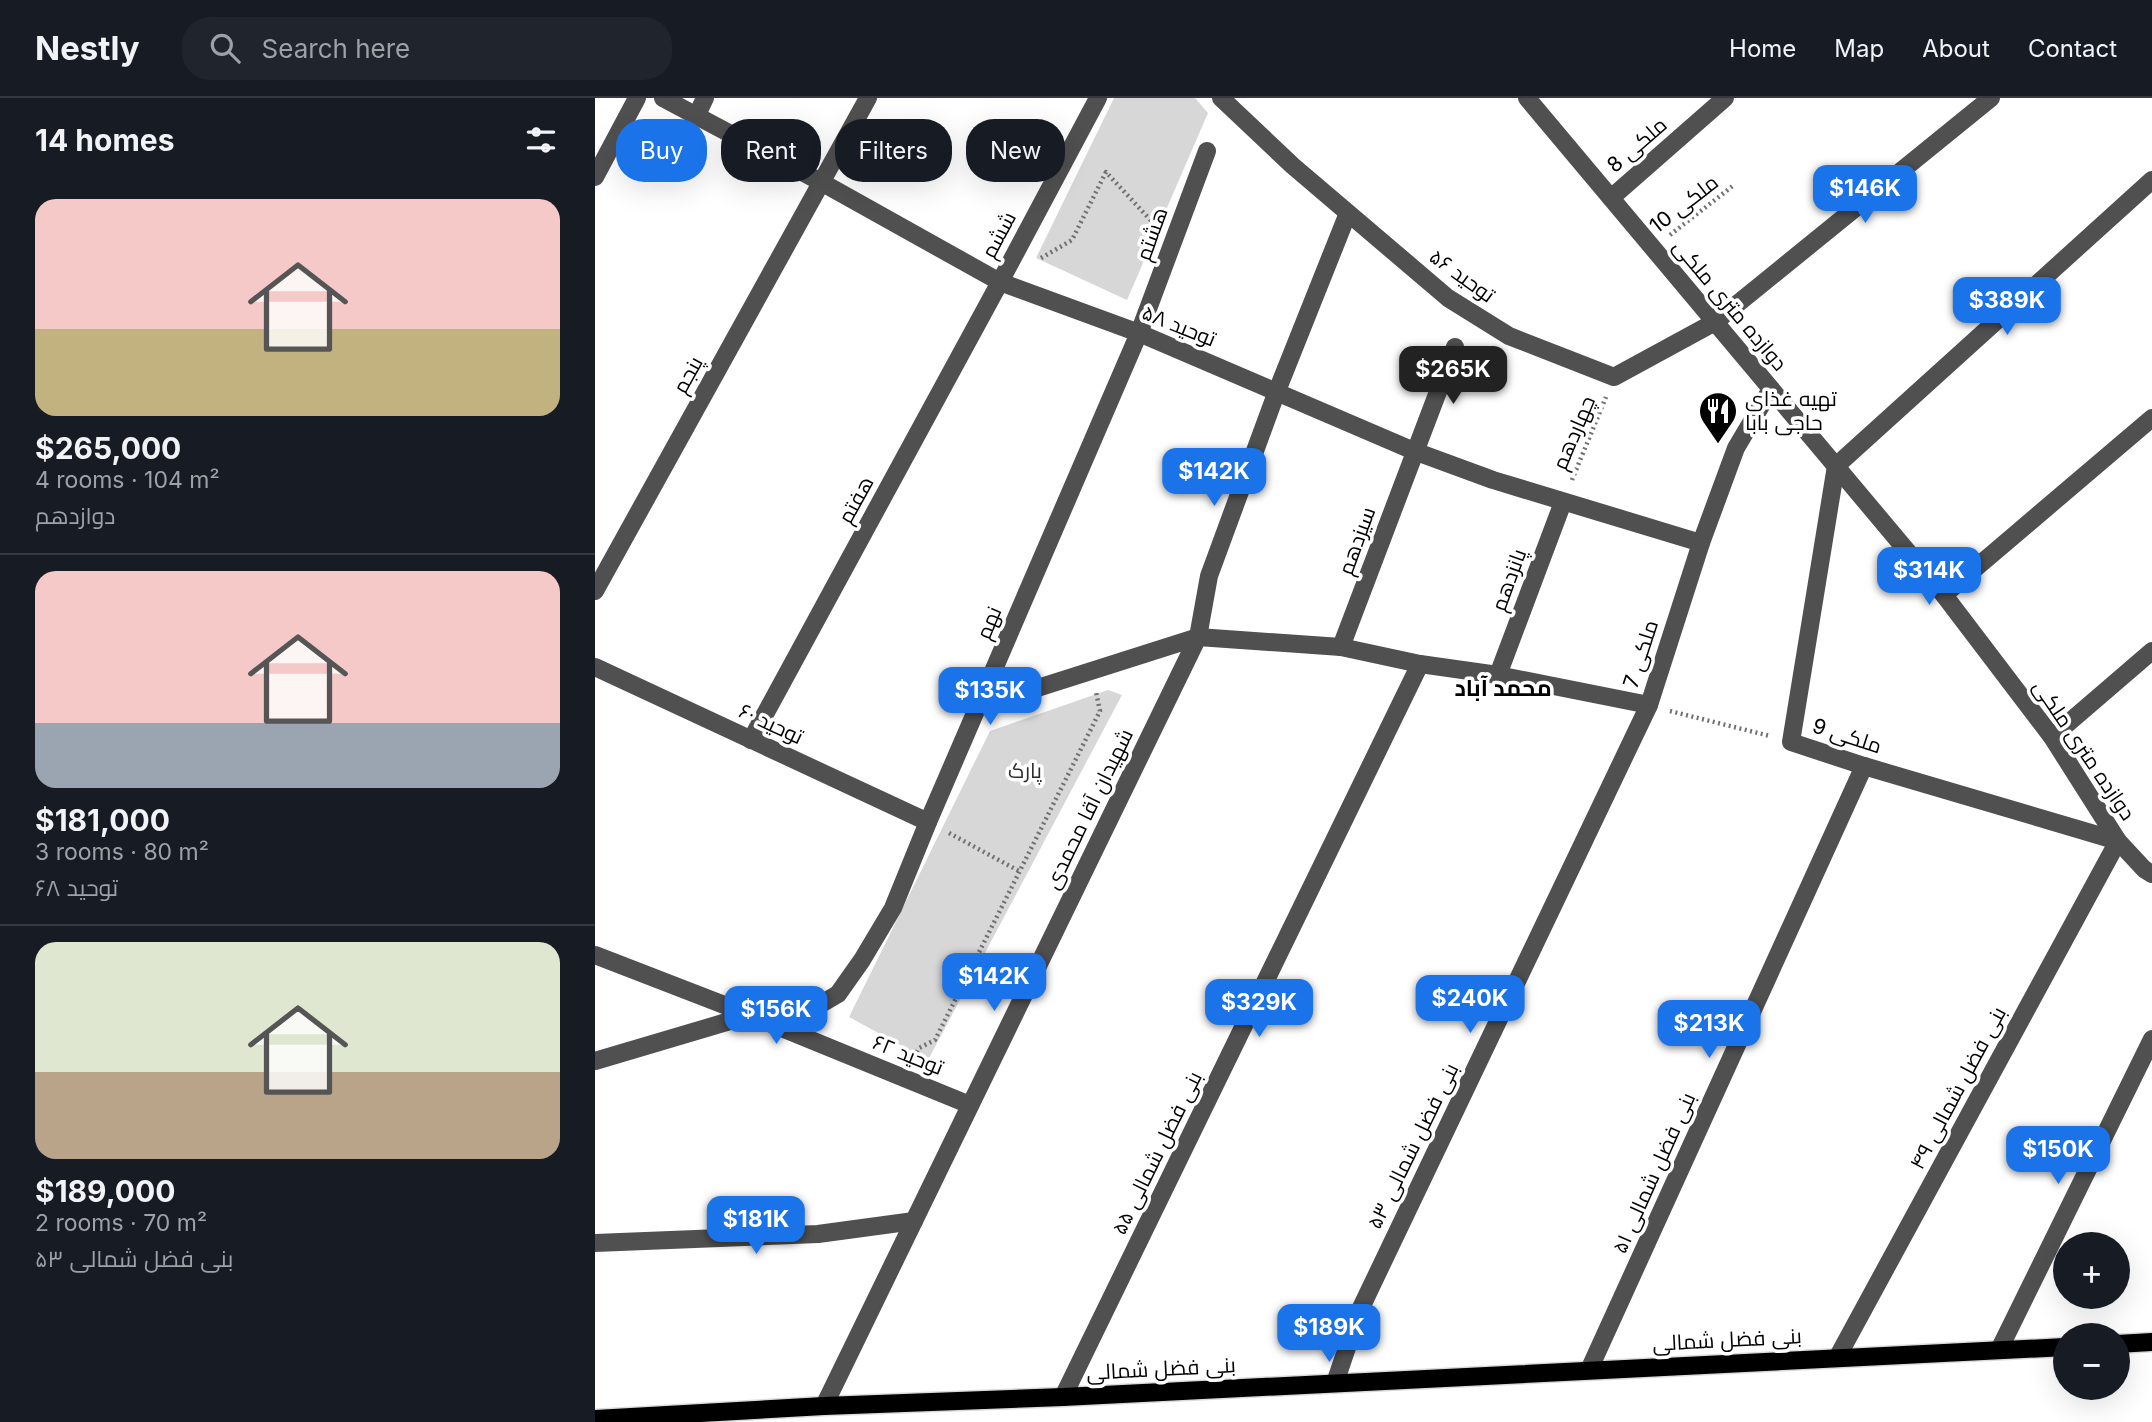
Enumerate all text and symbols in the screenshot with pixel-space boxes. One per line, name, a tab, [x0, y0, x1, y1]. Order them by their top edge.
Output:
search box	[182, 17, 672, 80]
text: Nestly	[35, 28, 140, 68]
icon: search	[206, 29, 244, 67]
text: Search here	[262, 33, 410, 64]
text: Home	[1729, 34, 1796, 63]
text: Map	[1834, 34, 1884, 63]
text: About	[1922, 34, 1990, 63]
text: Contact	[2028, 34, 2117, 63]
street label: ملکی 8	[1602, 112, 1672, 178]
chip: Buy	[616, 119, 707, 182]
chip: Rent	[721, 119, 821, 182]
chip: Filters	[835, 119, 952, 182]
chip: New	[966, 119, 1065, 182]
icon: filters	[522, 121, 560, 159]
text: 14 homes	[35, 122, 174, 158]
pin: $146K	[1816, 166, 1914, 225]
street label: ملکی 10	[1644, 169, 1724, 239]
text: $146K	[1829, 174, 1901, 202]
street label: هشتم	[1130, 204, 1175, 265]
street label: ششم	[976, 207, 1023, 263]
street label: دوازده متری ملکی	[1667, 234, 1793, 376]
icon: home	[235, 244, 361, 370]
street label: توحید ۵۶	[1425, 244, 1500, 308]
pin: $389K	[1958, 278, 2056, 337]
text: $389K	[1969, 286, 2045, 314]
street label: توحید ۵۸	[1139, 299, 1220, 352]
pin: $265K	[1404, 346, 1502, 406]
street label: پنجم	[667, 352, 710, 399]
text: $265K	[1415, 355, 1491, 383]
place label: تهیه غذای حاجی بابا	[1745, 386, 1837, 436]
restaurant icon: تهیه غذای حاجی بابا	[1697, 390, 1739, 445]
street label: چهاردهم	[1547, 392, 1602, 474]
text: $265,000	[35, 430, 181, 466]
pin: $142K	[1165, 448, 1263, 508]
text: $142K	[1178, 457, 1250, 485]
text: 4 rooms · 104 m²	[35, 466, 220, 494]
street label: هفتم	[832, 472, 880, 529]
text: دوازدهم	[35, 502, 115, 530]
street label: سیزدهم	[1333, 503, 1382, 579]
street label: پانزدهم	[1486, 545, 1533, 615]
pin: $314K	[1880, 547, 1978, 607]
text: $314K	[1893, 556, 1965, 584]
street label: نهم	[971, 603, 1008, 644]
icon: home	[235, 616, 361, 742]
street label: ملکی 7	[1618, 617, 1664, 691]
pin: $135K	[941, 668, 1039, 727]
district label: محمد آباد	[1454, 674, 1552, 702]
street label: دوازده متری ملکی	[2027, 675, 2141, 825]
text: $135K	[954, 676, 1026, 704]
street label: توحید ۶۰	[735, 698, 808, 749]
street label: ملکی 9	[1809, 713, 1885, 759]
street label: شهیدان آقا محمدی	[1039, 725, 1139, 893]
park label: پارک	[1008, 758, 1042, 785]
text: $181,000	[35, 802, 170, 838]
text: 3 rooms · 80 m²	[35, 838, 209, 866]
text: توحید ۶۸	[35, 874, 118, 902]
pin: $142K	[945, 954, 1043, 1013]
text: $142K	[958, 962, 1030, 990]
pin: $240K	[1421, 976, 1519, 1035]
pin: $329K	[1210, 979, 1308, 1039]
text: $240K	[1432, 984, 1508, 1012]
pin: $156K	[727, 986, 825, 1046]
icon: home	[235, 987, 361, 1113]
text: $329K	[1221, 988, 1297, 1016]
text: $156K	[740, 995, 812, 1023]
pin: $213K	[1660, 1000, 1758, 1060]
street label: بنی فضل شمالی ۴۹	[1904, 1002, 2012, 1174]
text: $213K	[1674, 1009, 1744, 1037]
street label: توحید ۶۲	[869, 1029, 947, 1080]
street label: بنی فضل شمالی ۵۳	[1362, 1059, 1464, 1233]
street label: بنی فضل شمالی ۵۵	[1106, 1067, 1208, 1239]
street label: بنی فضل شمالی ۵۱	[1607, 1088, 1701, 1258]
pin: $150K	[2009, 1126, 2107, 1186]
text: $150K	[2022, 1135, 2094, 1163]
text: $189,000	[35, 1173, 176, 1209]
pin: $181K	[707, 1196, 805, 1256]
text: $181K	[723, 1205, 789, 1233]
text: 2 rooms · 70 m²	[35, 1209, 207, 1237]
map controls	[2053, 1232, 2130, 1400]
button: +	[2053, 1232, 2130, 1309]
text: بنی فضل شمالی ۵۳	[35, 1245, 233, 1273]
pin: $189K	[1280, 1304, 1378, 1364]
text: $189K	[1293, 1313, 1365, 1341]
street label: بنی فضل شمالی	[1652, 1323, 1802, 1357]
button: −	[2053, 1323, 2130, 1400]
street label: بنی فضل شمالی	[1086, 1352, 1236, 1386]

